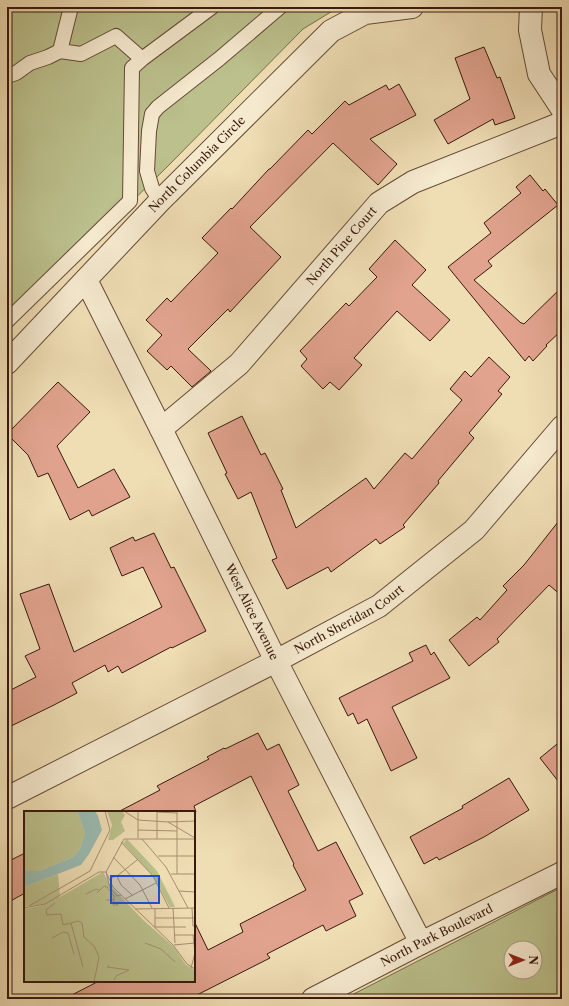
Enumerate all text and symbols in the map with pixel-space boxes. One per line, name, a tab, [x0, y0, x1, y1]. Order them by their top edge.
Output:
street label: North Columbia Circle	[145, 112, 248, 215]
street label: North Pine Court	[303, 203, 380, 288]
street label: West Alice Avenue	[222, 560, 282, 663]
street label: North Sheridan Court	[291, 581, 407, 657]
inset map	[24, 811, 195, 982]
street label: North Park Boulevard	[378, 900, 496, 970]
north arrow	[503, 940, 543, 980]
text: N	[526, 955, 540, 965]

